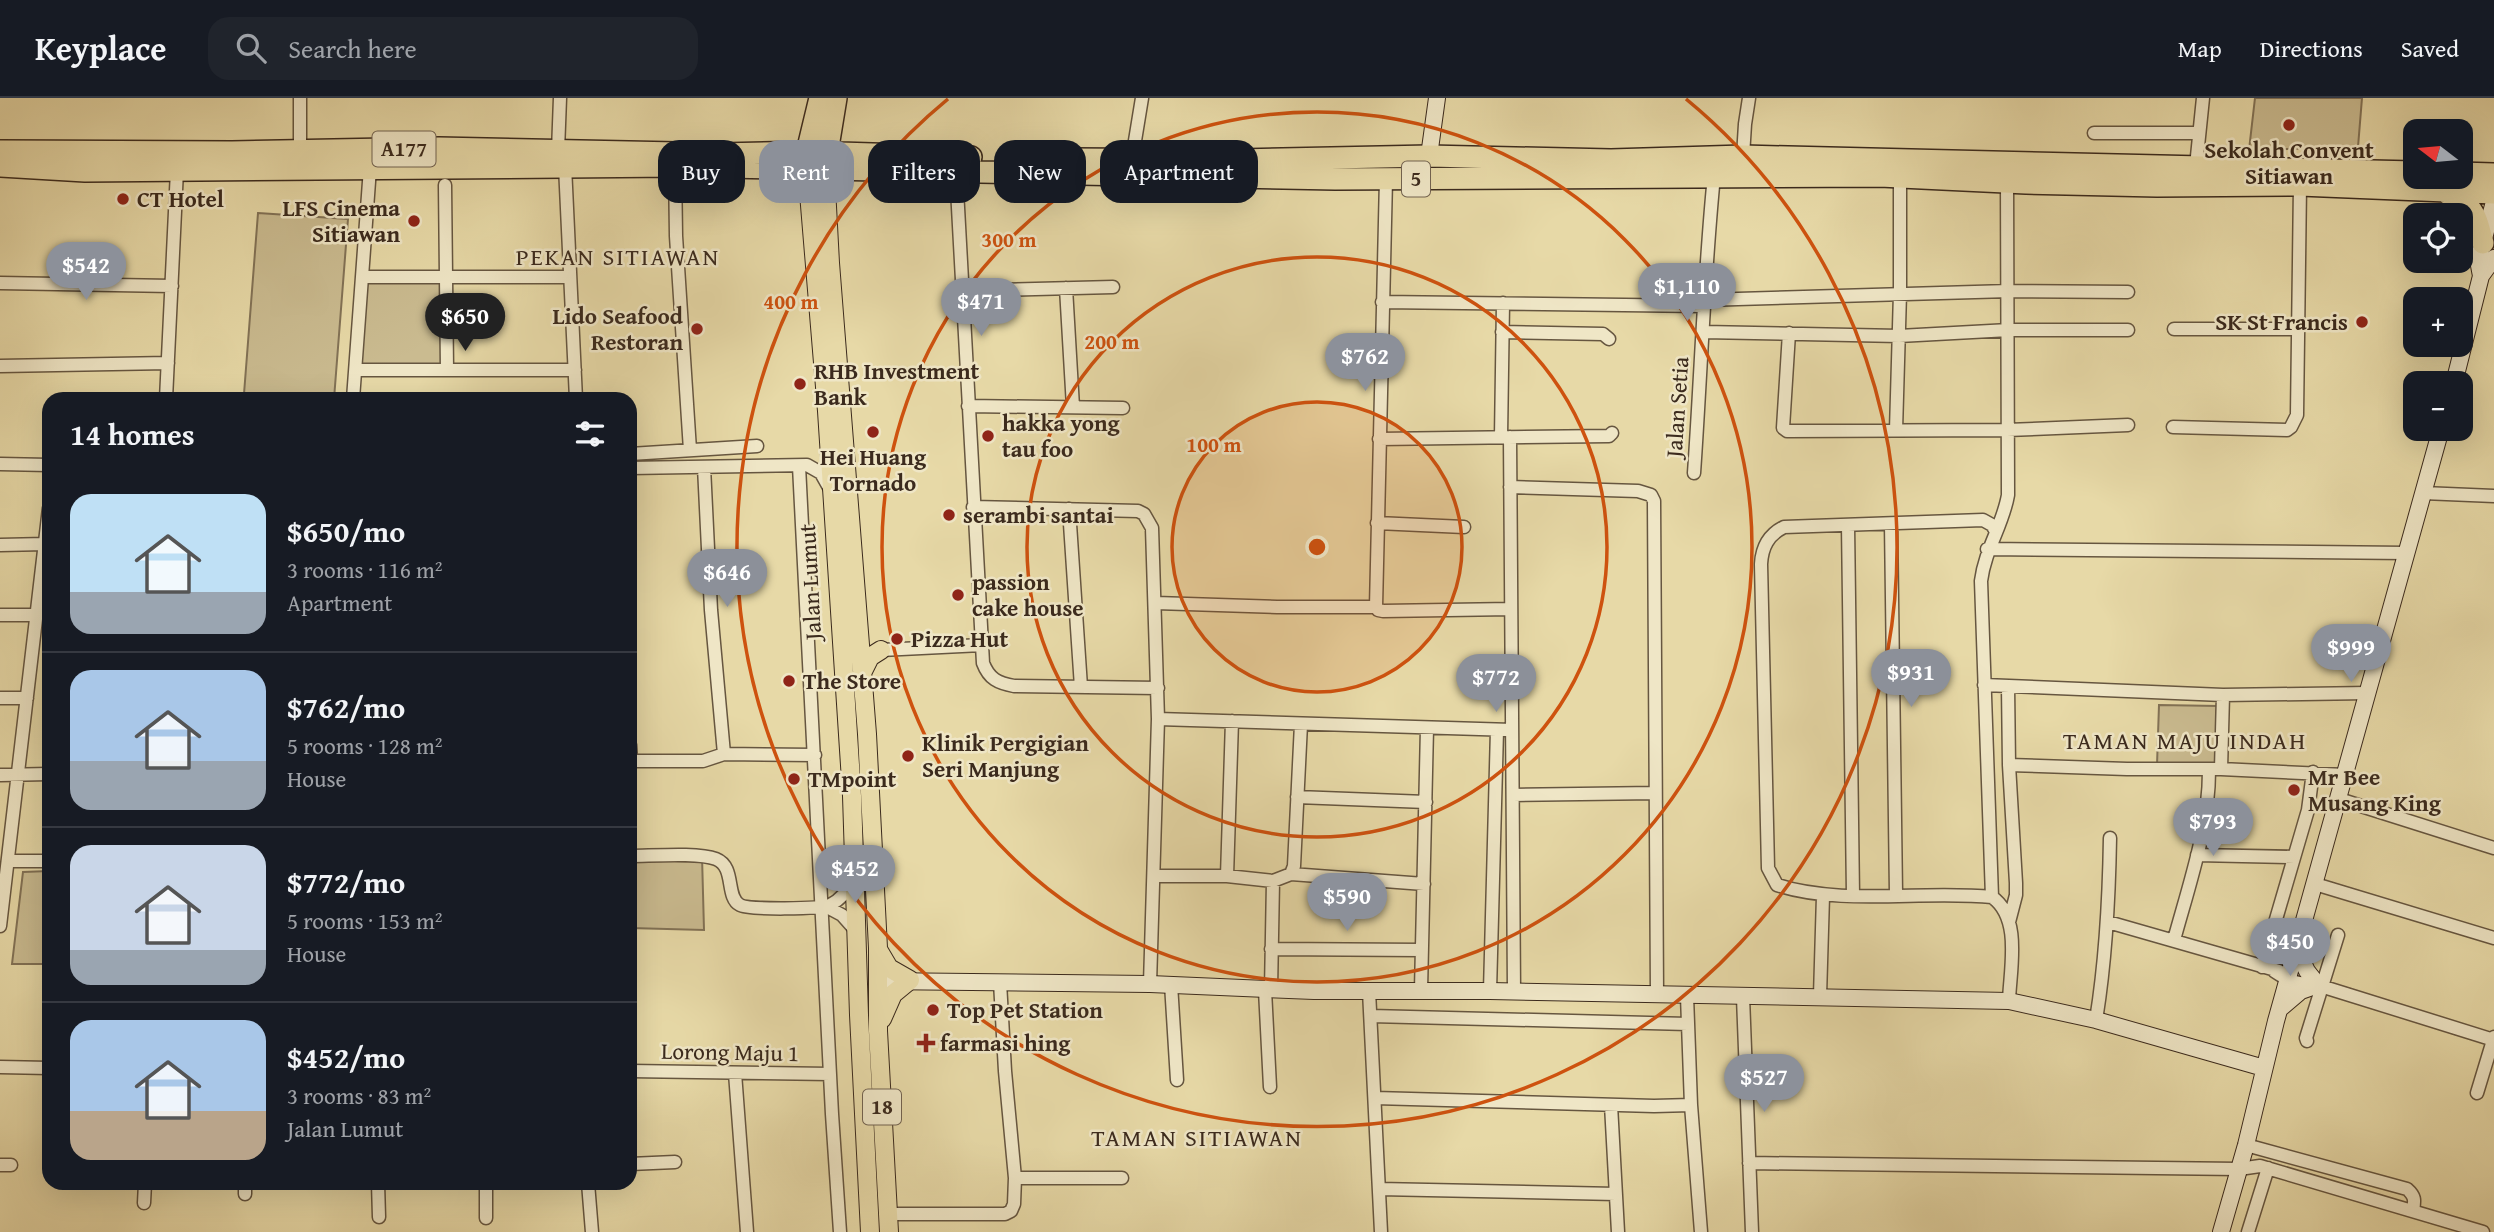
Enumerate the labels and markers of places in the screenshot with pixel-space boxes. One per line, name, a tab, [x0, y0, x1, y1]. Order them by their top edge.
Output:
marker: Sekolah Convent Sitiawan	[2281, 117, 2297, 133]
place label: Sekolah Convent Sitiawan	[2204, 133, 2374, 192]
place label: CT Hotel	[137, 182, 224, 215]
marker: CT Hotel	[115, 191, 131, 207]
place label: LFS Cinema Sitiawan	[282, 191, 400, 250]
marker: LFS Cinema Sitiawan	[406, 213, 422, 229]
pin: $542	[45, 242, 127, 302]
pin: $1,110	[1630, 264, 1744, 323]
pin: $471	[940, 278, 1022, 338]
pin: $650	[424, 294, 506, 353]
place label: Lido Seafood Restoran	[553, 299, 684, 358]
place label: SK St Francis	[2215, 305, 2348, 338]
marker: SK St Francis	[2354, 314, 2370, 330]
marker: Lido Seafood Restoran	[689, 321, 705, 337]
pin: $762	[1324, 334, 1406, 393]
place label: RHB Investment Bank	[814, 354, 980, 413]
marker: RHB Investment Bank	[792, 376, 808, 392]
place label: hakka yong tau foo	[1002, 406, 1121, 465]
marker: Hei Huang Tornado	[865, 424, 881, 440]
marker: hakka yong tau foo	[980, 428, 996, 444]
place label: Hei Huang Tornado	[820, 440, 927, 499]
place label: serambi santai	[963, 498, 1114, 531]
marker: serambi santai	[941, 507, 957, 523]
centre of rings	[1305, 535, 1329, 559]
pin: $646	[686, 550, 768, 609]
place label: passion cake house	[972, 565, 1084, 624]
marker: passion cake house	[950, 587, 966, 603]
place label: Pizza Hut	[911, 622, 1008, 655]
pin: $999	[2310, 624, 2392, 684]
marker: Pizza Hut	[889, 631, 905, 647]
pin: $931	[1870, 650, 1952, 709]
pin: $772	[1455, 654, 1537, 714]
place label: The Store	[803, 664, 901, 697]
marker: The Store	[781, 673, 797, 689]
place label: Klinik Pergigian Seri Manjung	[922, 726, 1089, 785]
marker: Klinik Pergigian Seri Manjung	[900, 748, 916, 764]
place label: Mr Bee Musang King	[2308, 760, 2442, 819]
place label: TMpoint	[808, 762, 896, 795]
marker: TMpoint	[786, 771, 802, 787]
marker: Mr Bee Musang King	[2286, 782, 2302, 798]
pin: $793	[2172, 798, 2254, 858]
pin: $452	[814, 846, 896, 905]
pin: $590	[1306, 874, 1388, 933]
pin: $450	[2249, 918, 2331, 978]
place label: Top Pet Station	[947, 993, 1103, 1026]
marker: Top Pet Station	[925, 1002, 941, 1018]
place label: farmasi hing	[940, 1026, 1071, 1059]
marker: farmasi hing	[918, 1035, 934, 1051]
pin: $527	[1723, 1054, 1805, 1114]

